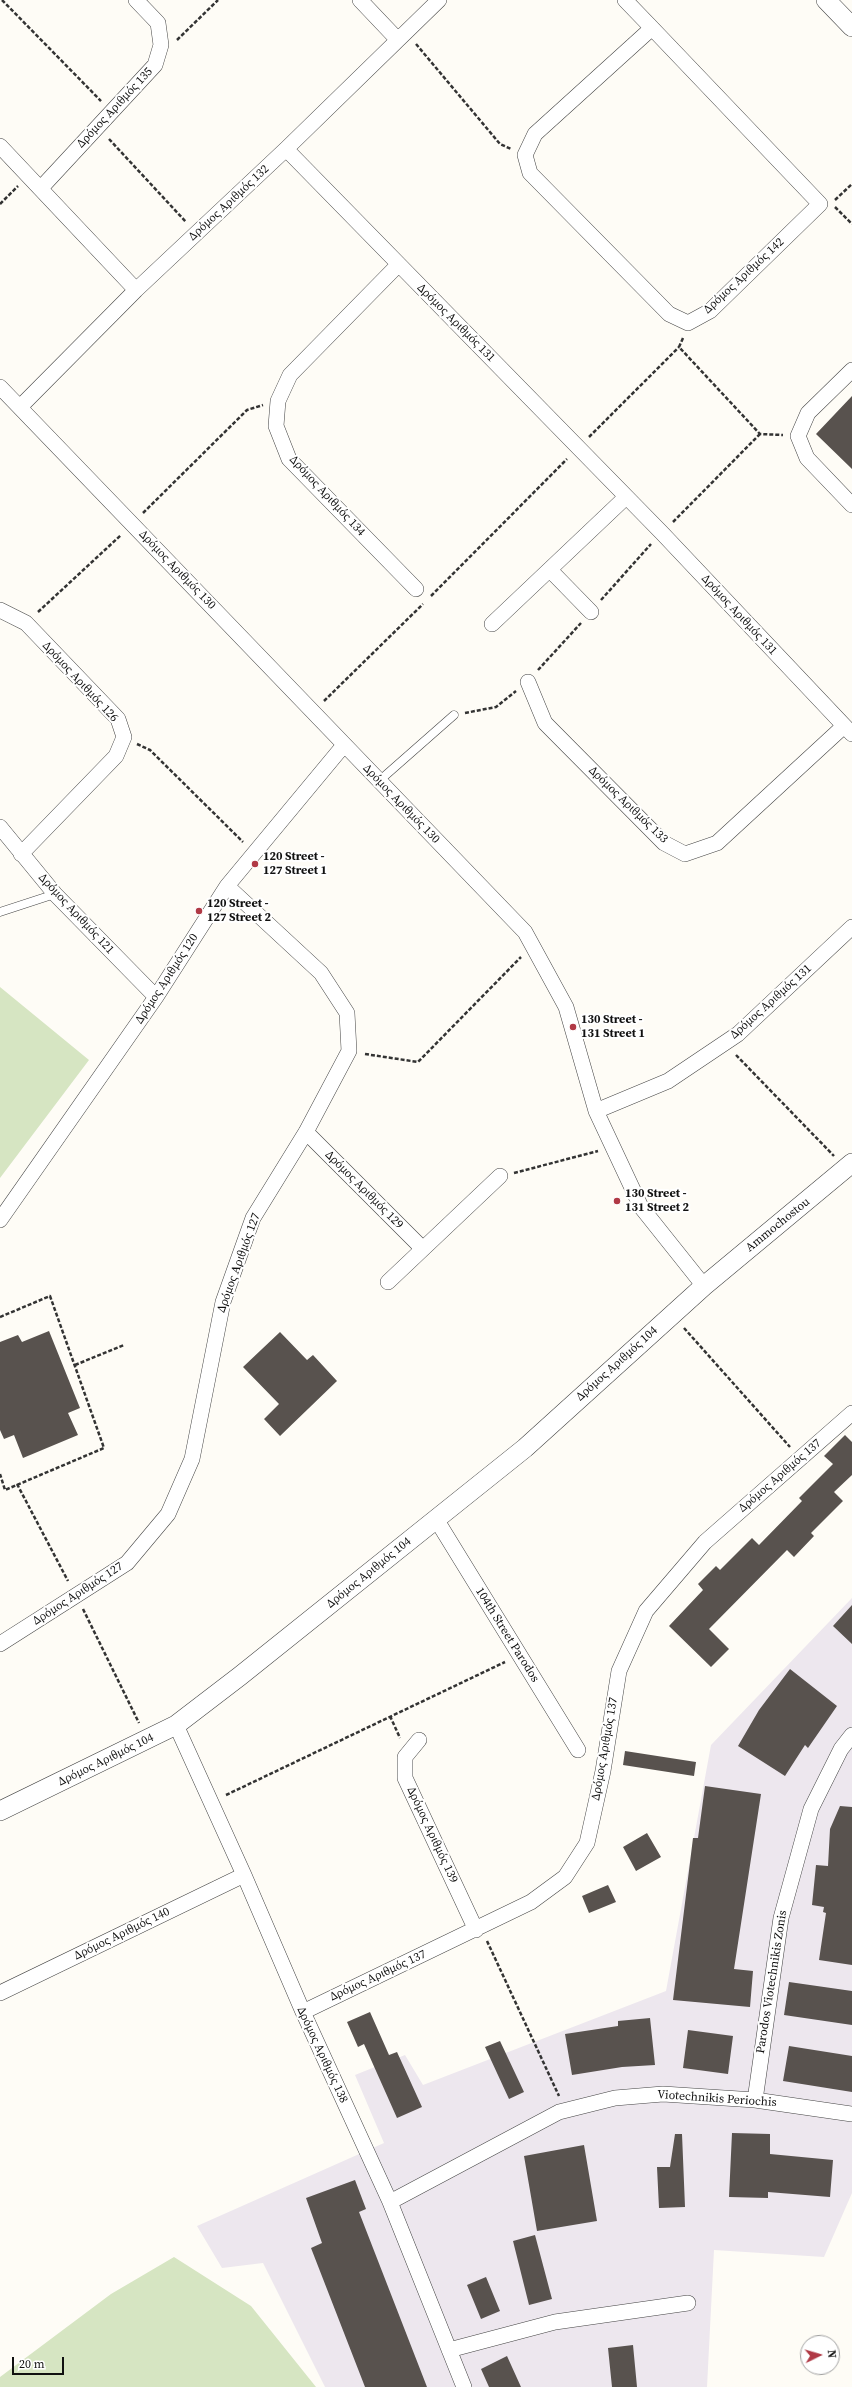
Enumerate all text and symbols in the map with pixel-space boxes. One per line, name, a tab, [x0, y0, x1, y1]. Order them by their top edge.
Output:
street label: Δρόμος Αριθμός 135	[74, 65, 156, 151]
street label: Δρόμος Αριθμός 132	[186, 162, 272, 244]
street label: Δρόμος Αριθμός 142	[701, 235, 787, 317]
street label: Δρόμος Αριθμός 131	[414, 281, 498, 365]
street label: Δρόμος Αριθμός 134	[286, 453, 368, 539]
street label: Δρόμος Αριθμός 130	[135, 527, 219, 613]
street label: Δρόμος Αριθμός 131	[698, 572, 780, 658]
street label: Δρόμος Αριθμός 126	[39, 639, 121, 725]
street label: Δρόμος Αριθμός 130	[359, 761, 443, 847]
street label: Δρόμος Αριθμός 133	[585, 763, 671, 847]
place label: 120 Street - 127 Street 1	[263, 850, 327, 878]
marker: 120 Street - 127 Street 1	[250, 859, 260, 869]
street label: Δρόμος Αριθμός 121	[35, 871, 117, 957]
place label: 120 Street - 127 Street 2	[207, 897, 271, 925]
marker: 120 Street - 127 Street 2	[194, 906, 204, 916]
street label: Δρόμος Αριθμός 120	[132, 931, 202, 1027]
street label: Δρόμος Αριθμός 131	[727, 962, 815, 1042]
place label: 130 Street - 131 Street 1	[581, 1013, 645, 1041]
marker: 130 Street - 131 Street 1	[568, 1022, 578, 1032]
street label: Δρόμος Αριθμός 129	[322, 1148, 406, 1232]
place label: 130 Street - 131 Street 2	[625, 1187, 689, 1215]
street label: Ammochostou	[743, 1195, 813, 1255]
marker: 130 Street - 131 Street 2	[612, 1196, 622, 1206]
street label: Δρόμος Αριθμός 127	[214, 1211, 264, 1315]
street label: Δρόμος Αριθμός 104	[573, 1324, 661, 1404]
street label: Δρόμος Αριθμός 137	[736, 1436, 824, 1516]
street label: Δρόμος Αριθμός 104	[324, 1534, 414, 1612]
street label: Δρόμος Αριθμός 127	[30, 1559, 126, 1629]
street label: 104th Street Parodos	[472, 1585, 542, 1685]
street label: Δρόμος Αριθμός 137	[589, 1696, 621, 1802]
street label: Δρόμος Αριθμός 104	[56, 1731, 156, 1789]
street label: Δρόμος Αριθμός 139	[403, 1785, 461, 1885]
street label: Δρόμος Αριθμός 140	[72, 1905, 172, 1963]
street label: Parodos Viotechnikis Zonis	[754, 1909, 790, 2055]
street label: Δρόμος Αριθμός 137	[328, 1947, 428, 2005]
street label: Δρόμος Αριθμός 138	[293, 2005, 351, 2105]
street label: Viotechnikis Periochis	[657, 2088, 777, 2110]
north arrow	[800, 2335, 840, 2375]
scale bar	[14, 2349, 66, 2375]
text: N	[824, 2349, 839, 2359]
text: 20 m	[19, 2356, 45, 2372]

